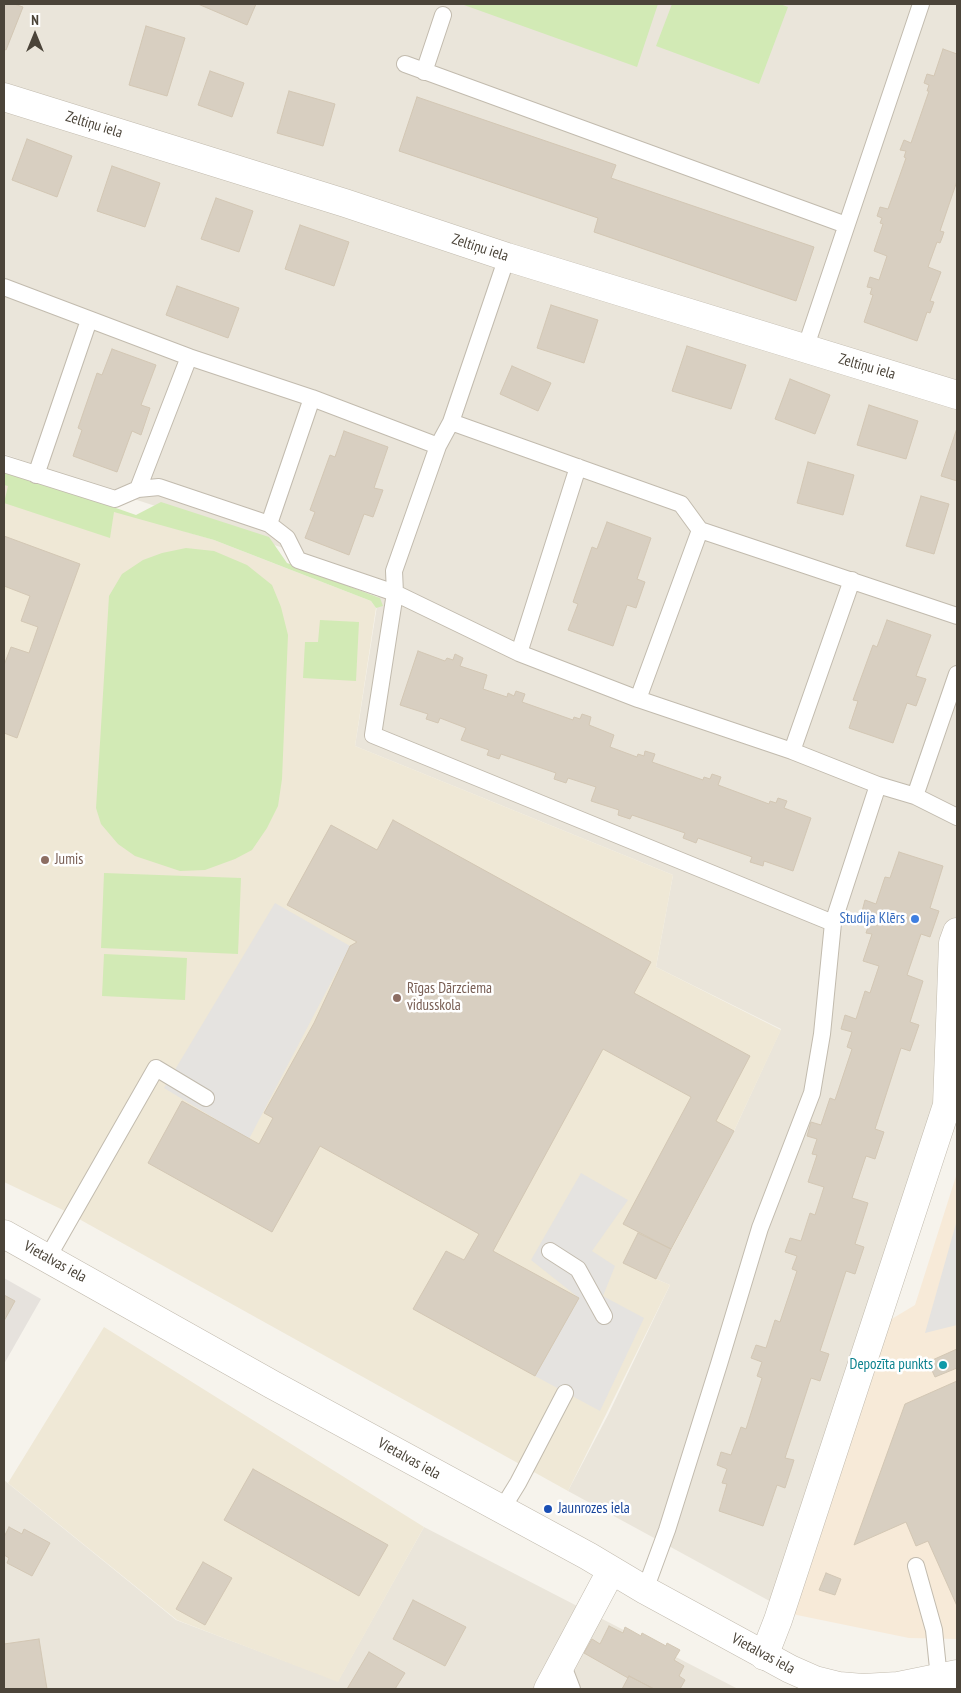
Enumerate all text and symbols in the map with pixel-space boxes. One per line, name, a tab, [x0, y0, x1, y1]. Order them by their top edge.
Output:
north arrow	[10, 10, 60, 60]
text: N	[31, 11, 39, 29]
street label: Zeltiņu iela	[63, 108, 125, 142]
street label: Zeltiņu iela	[450, 230, 510, 266]
street label: Zeltiņu iela	[837, 350, 897, 384]
place label: Jumis	[55, 851, 83, 869]
marker: Jumis	[39, 854, 51, 866]
place label: Studija Klērs	[840, 910, 905, 928]
marker: Studija Klērs	[909, 913, 921, 925]
place label: Rīgas Dārzciema vidusskola	[407, 980, 492, 1015]
marker: Rīgas Dārzciema vidusskola	[391, 992, 403, 1004]
street label: Vietalvas iela	[20, 1237, 90, 1287]
place label: Depozīta punkts	[850, 1356, 933, 1374]
marker: Depozīta punkts	[937, 1359, 949, 1371]
street label: Vietalvas iela	[374, 1434, 444, 1484]
place label: Jaunrozes iela	[558, 1500, 630, 1518]
marker: Jaunrozes iela	[542, 1503, 554, 1515]
street label: Vietalvas iela	[728, 1630, 798, 1678]

